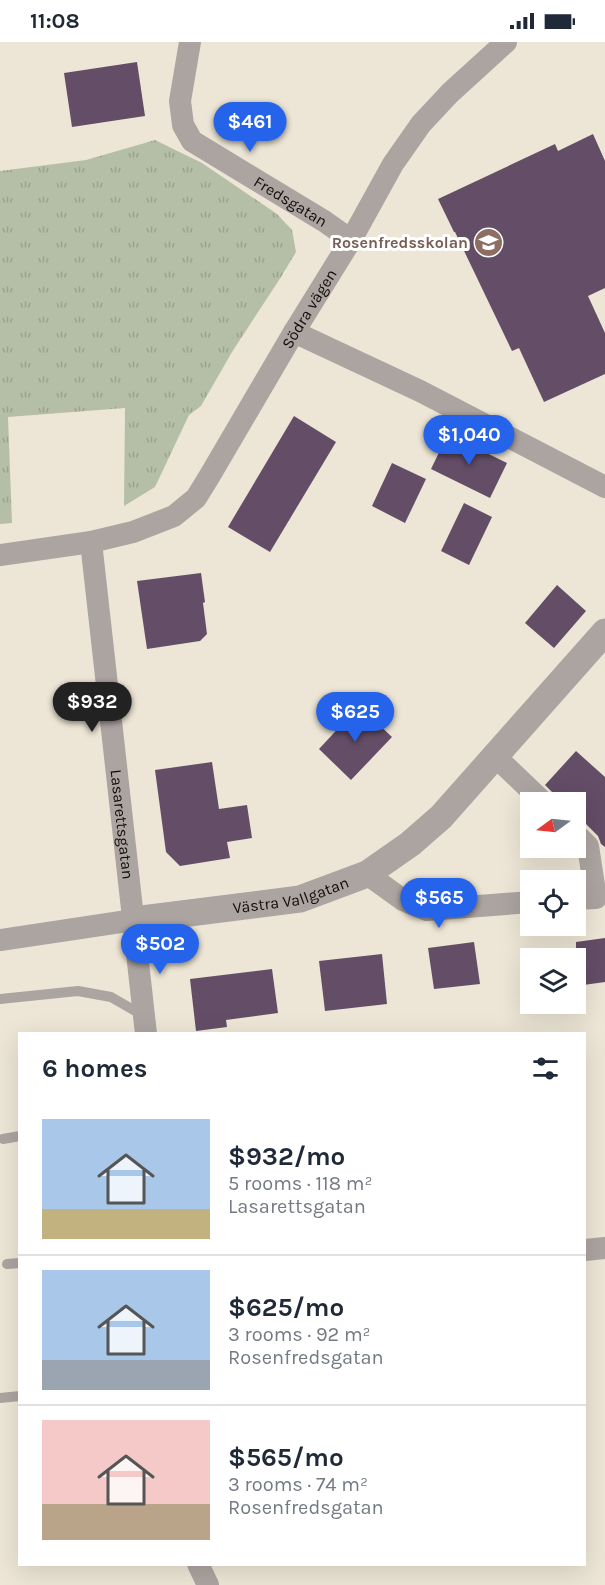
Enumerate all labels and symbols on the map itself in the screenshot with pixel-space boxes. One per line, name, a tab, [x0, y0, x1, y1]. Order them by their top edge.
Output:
pin: $461	[214, 102, 286, 153]
street label: Fredsgatan	[250, 172, 331, 231]
school or university icon: Rosenfredsskolan	[473, 226, 505, 258]
place label: Rosenfredsskolan	[332, 233, 468, 252]
street label: Södra vägen	[277, 265, 341, 352]
pin: $1,040	[420, 415, 518, 466]
pin: $932	[56, 682, 128, 733]
pin: $625	[319, 692, 391, 743]
street label: Lasarettsgatan	[106, 768, 138, 880]
north arrow	[520, 792, 586, 858]
street label: Västra Vallgatan	[232, 873, 351, 917]
pin: $565	[403, 878, 475, 929]
pin: $502	[124, 924, 196, 975]

